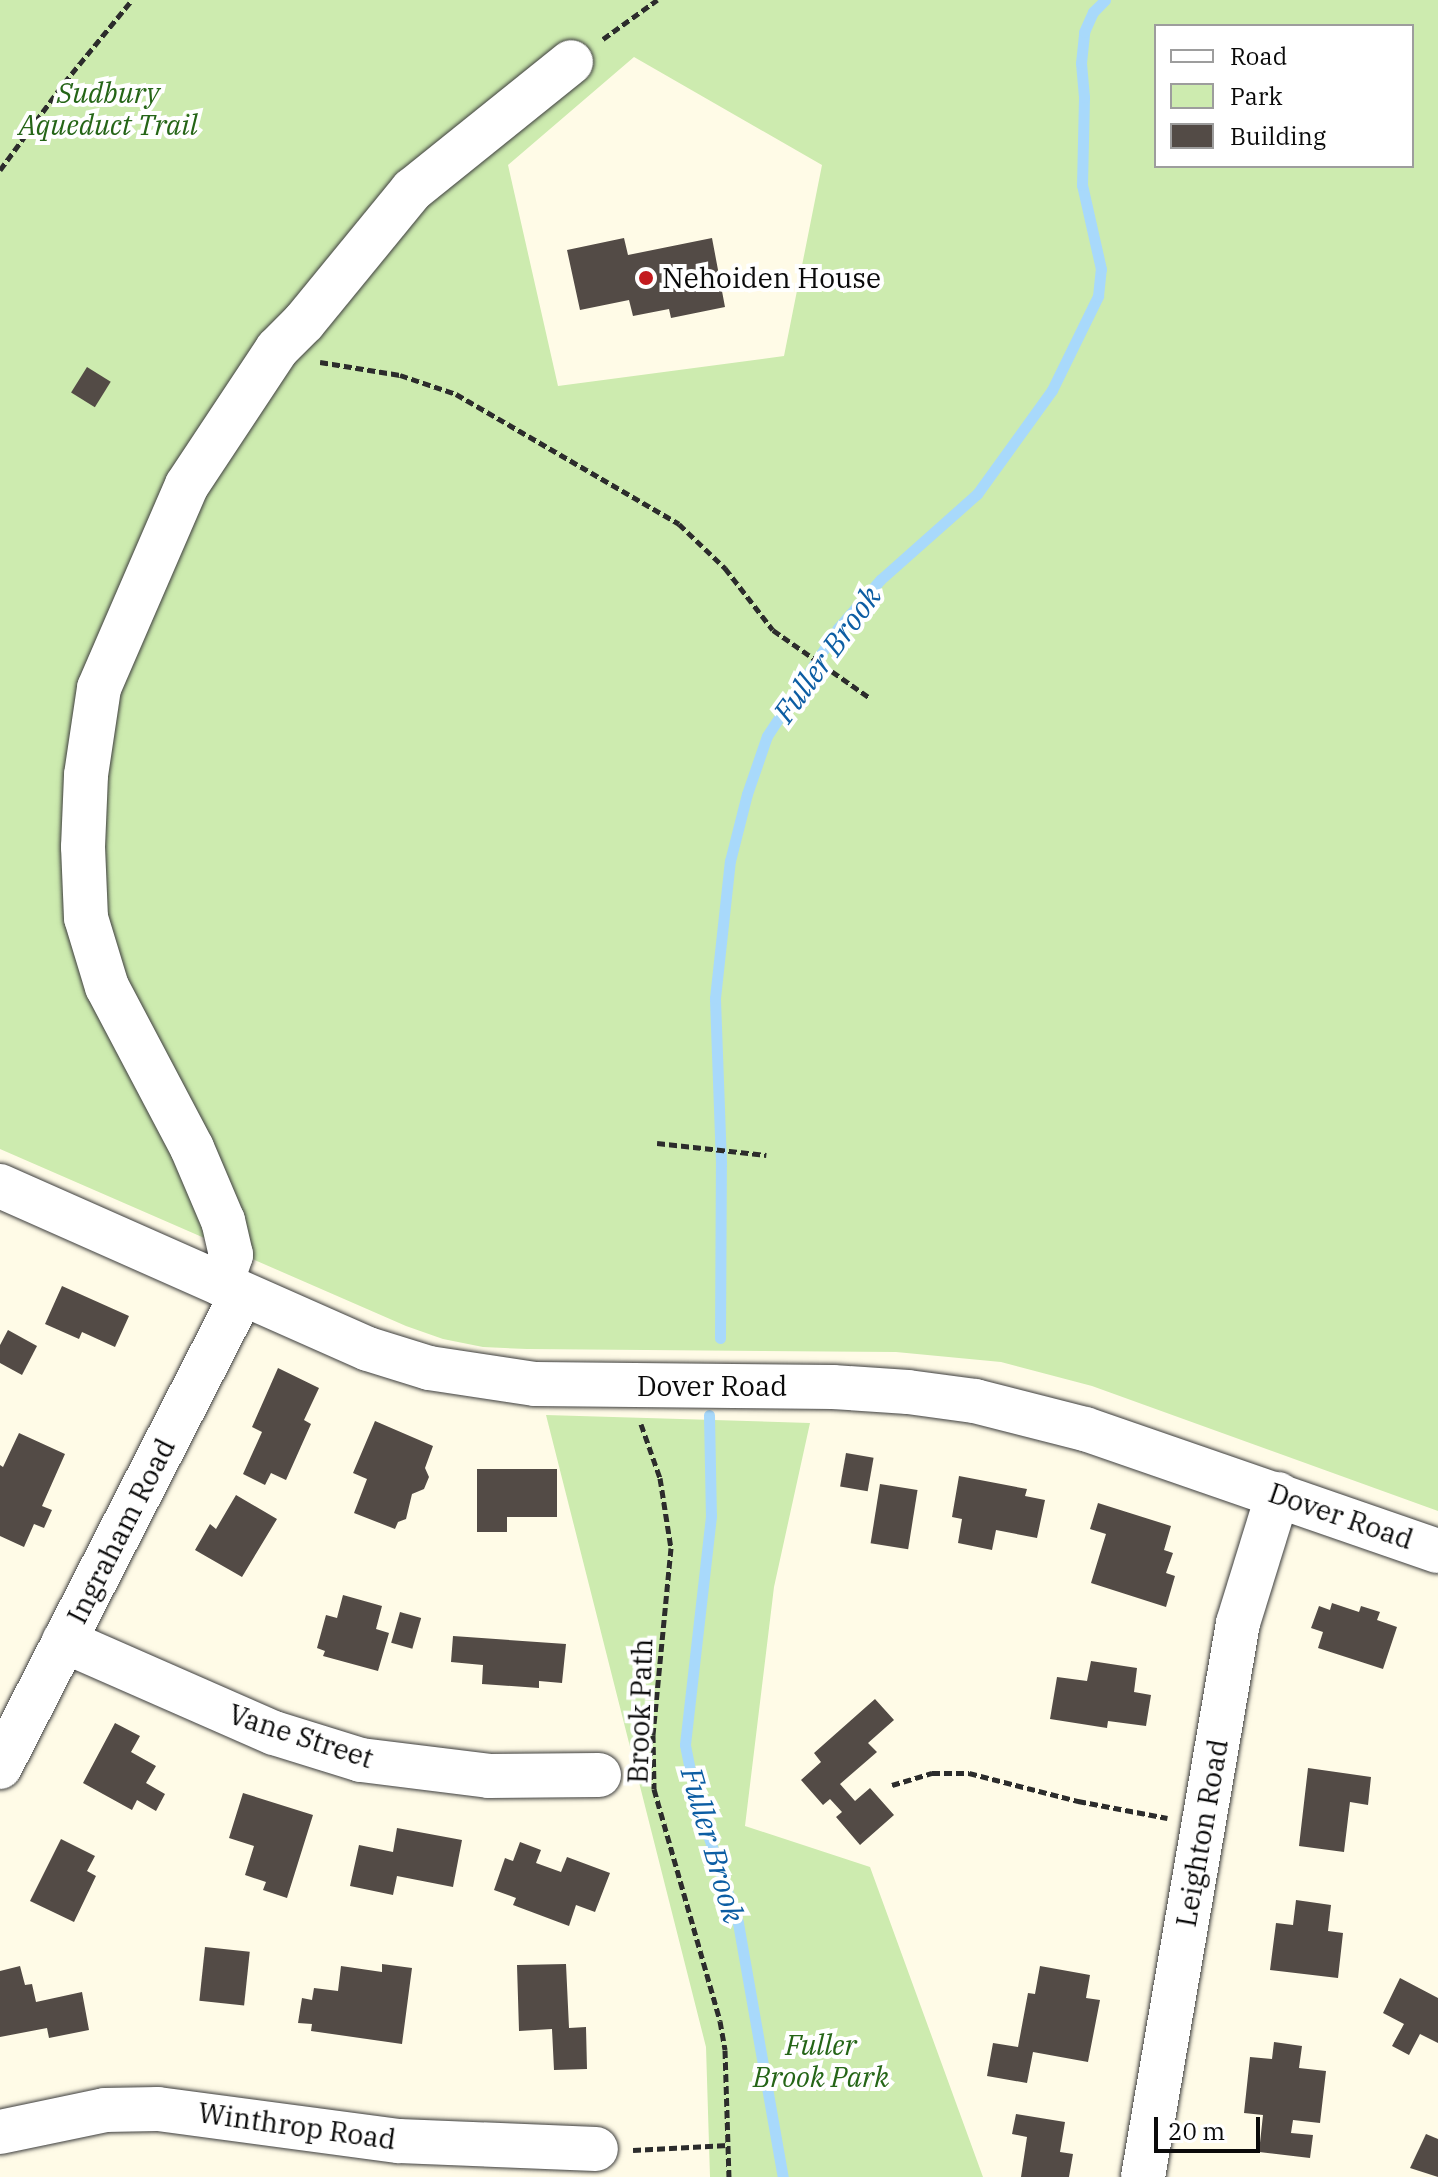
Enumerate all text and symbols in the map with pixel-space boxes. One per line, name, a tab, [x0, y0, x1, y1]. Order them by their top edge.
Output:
legend	[1154, 24, 1414, 168]
text: Road	[1230, 40, 1287, 72]
park label: Sudbury Aqueduct Trail	[18, 76, 198, 142]
text: Park	[1230, 80, 1282, 112]
text: Building	[1230, 120, 1326, 152]
place label: Nehoiden House	[662, 261, 881, 295]
marker: Nehoiden House	[637, 269, 655, 287]
water label: Fuller Brook	[765, 579, 889, 729]
street label: Dover Road	[637, 1369, 787, 1403]
street label: Ingraham Road	[60, 1433, 182, 1629]
street label: Dover Road	[1264, 1476, 1418, 1556]
street label: Brook Path	[621, 1638, 659, 1784]
street label: Vane Street	[224, 1697, 378, 1775]
street label: Leighton Road	[1169, 1737, 1235, 1929]
water label: Fuller Brook	[674, 1763, 752, 1927]
park label: Fuller Brook Park	[753, 2028, 889, 2094]
street label: Winthrop Road	[196, 2095, 398, 2157]
scale bar	[1158, 2101, 1264, 2151]
text: 20 m	[1168, 2115, 1225, 2147]

